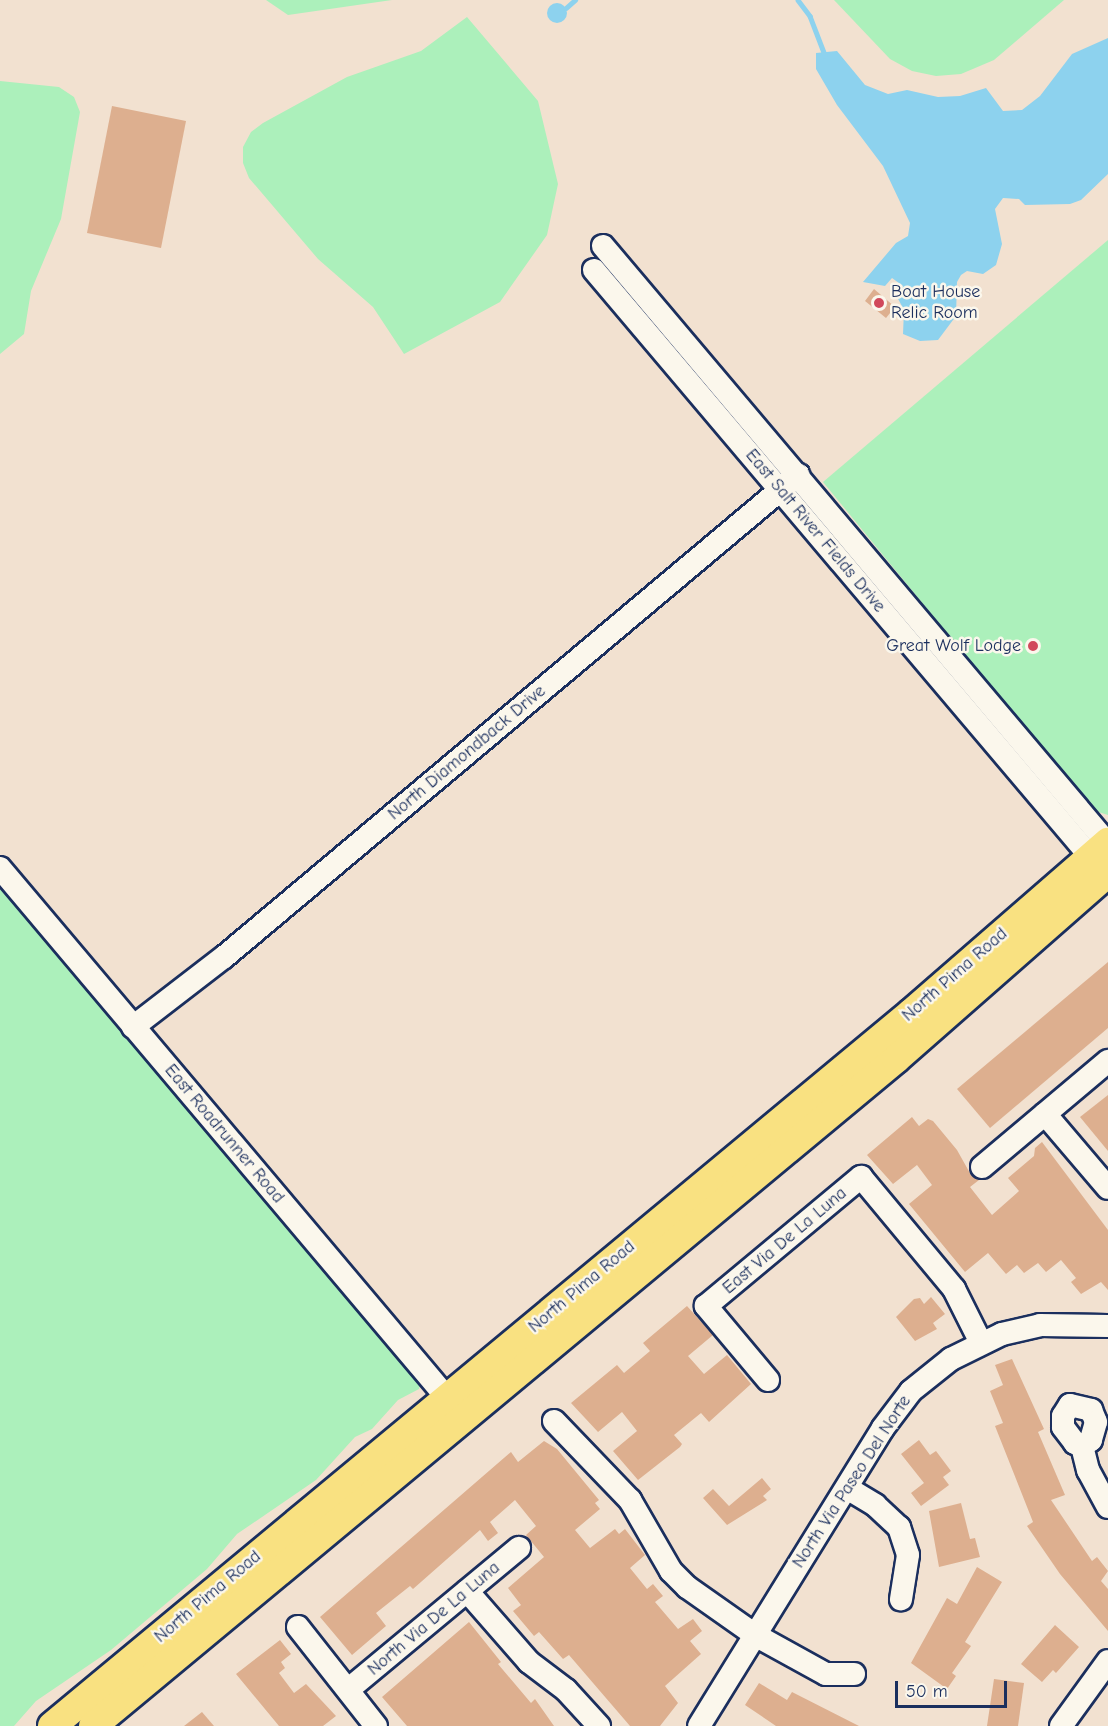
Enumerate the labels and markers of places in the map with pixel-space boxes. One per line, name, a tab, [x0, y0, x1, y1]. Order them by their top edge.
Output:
place label: Boat House Relic Room	[891, 282, 980, 324]
marker: Boat House Relic Room	[872, 296, 886, 310]
place label: Great Wolf Lodge	[886, 635, 1021, 657]
marker: Great Wolf Lodge	[1026, 639, 1040, 653]

